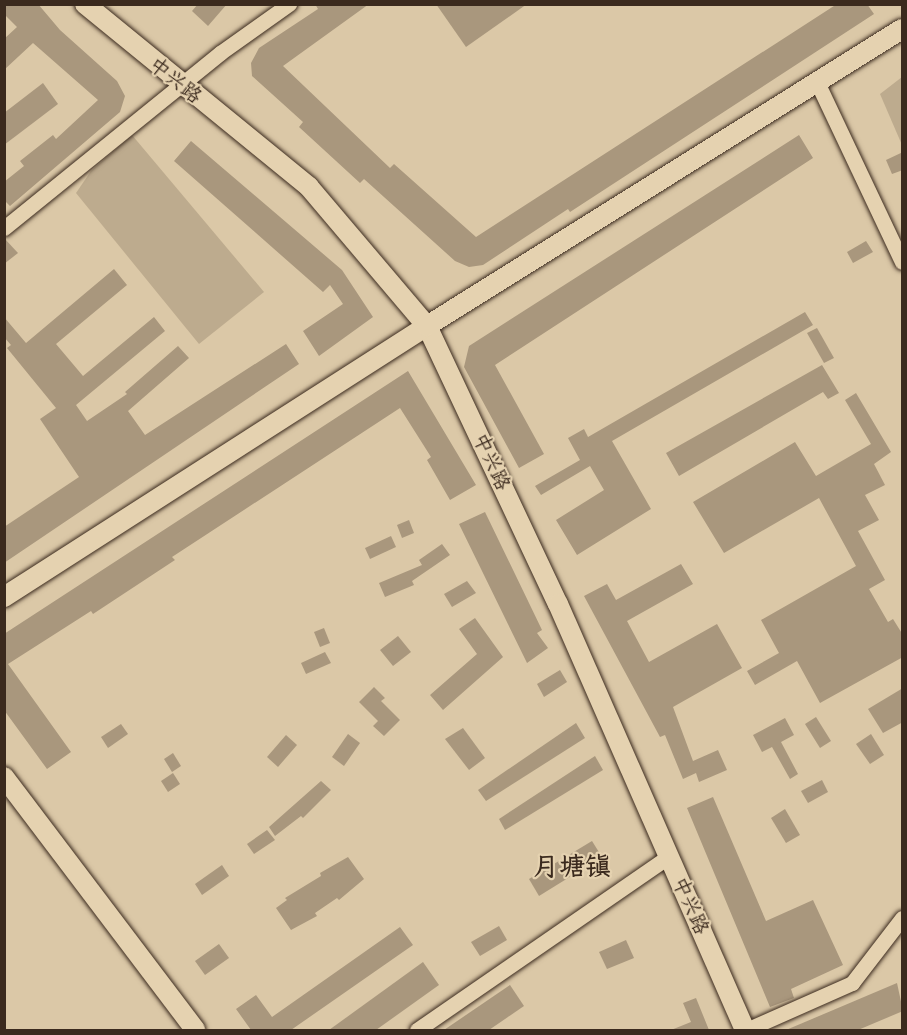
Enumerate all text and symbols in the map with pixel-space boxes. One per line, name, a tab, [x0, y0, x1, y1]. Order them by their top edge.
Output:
street label: 中兴路	[144, 53, 206, 109]
street label: 中兴路	[467, 430, 515, 494]
district label: 月塘镇	[533, 852, 611, 884]
street label: 中兴路	[667, 874, 713, 938]

